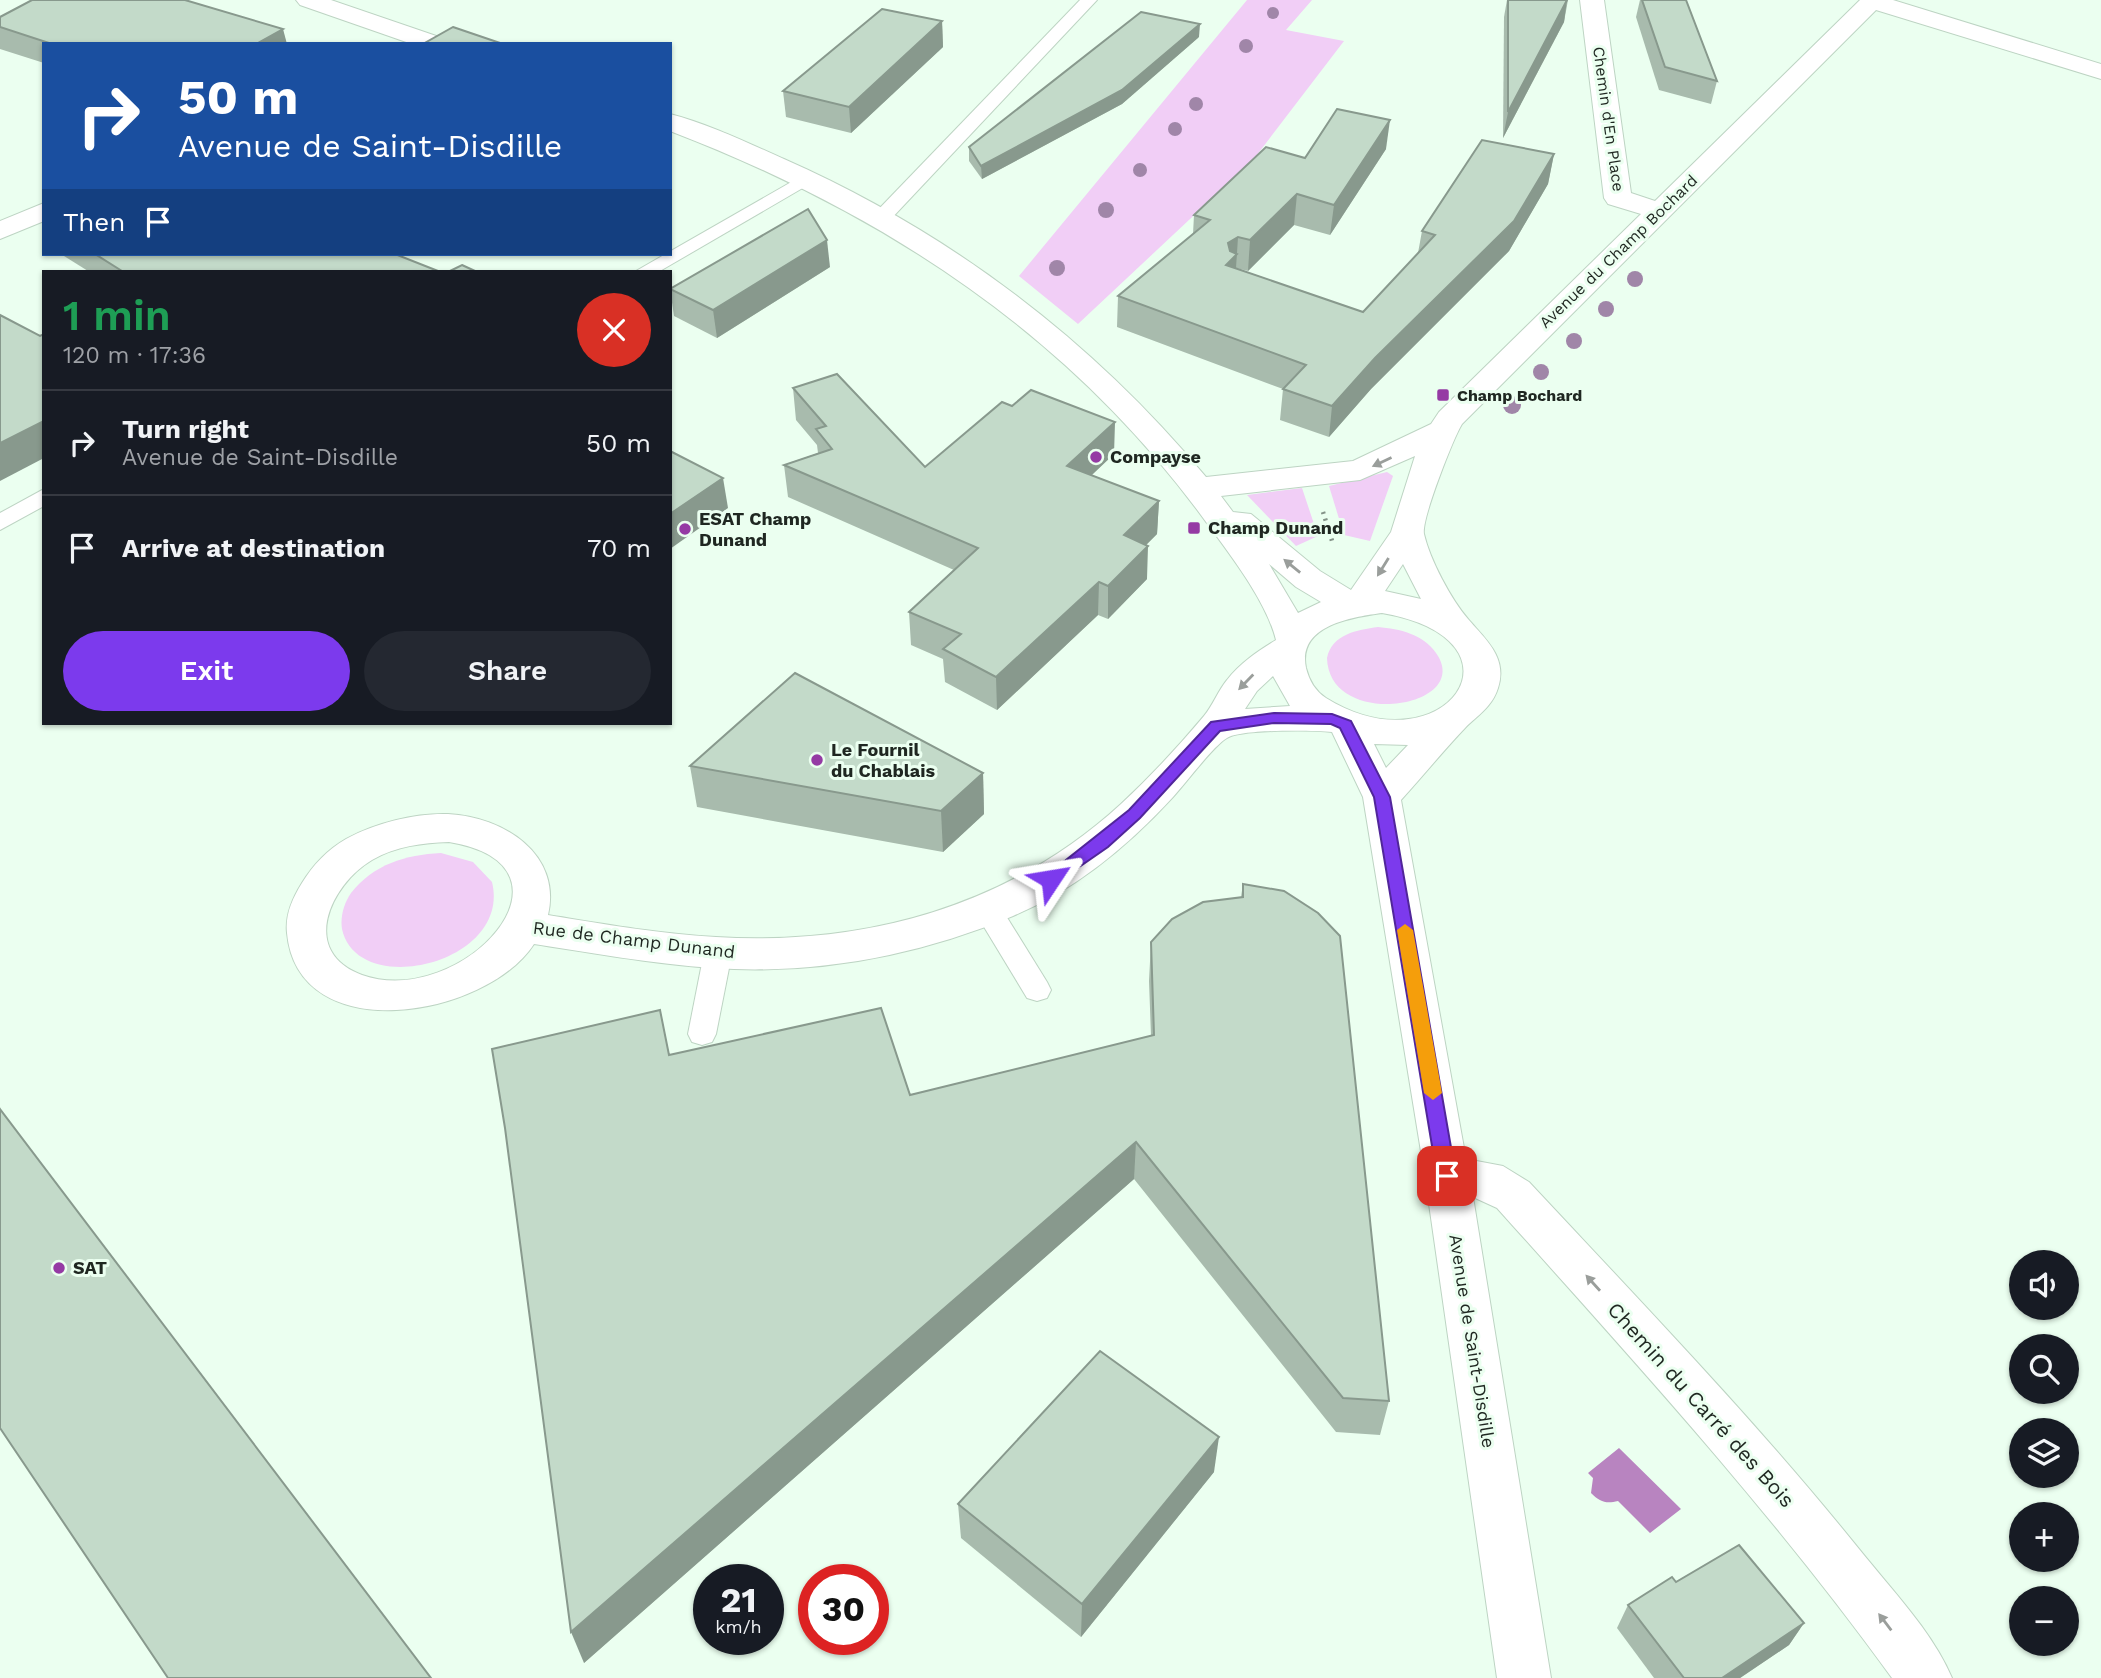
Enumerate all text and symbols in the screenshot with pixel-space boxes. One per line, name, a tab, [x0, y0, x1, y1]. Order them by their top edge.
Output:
street label: Chemin d'En Place	[1589, 45, 1628, 193]
text: 50 m	[178, 68, 298, 126]
icon: right	[63, 70, 154, 161]
text: Avenue de Saint-Disdille	[178, 127, 562, 165]
street label: Avenue du Champ Bochard	[1535, 171, 1701, 332]
icon: arrive	[139, 203, 177, 241]
text: Then	[63, 207, 125, 237]
text: 1 min	[63, 291, 171, 340]
button: close	[577, 293, 651, 367]
text: 120 m · 17:36	[63, 342, 206, 369]
place label: Champ Bochard	[1457, 386, 1582, 405]
marker: Champ Bochard	[1435, 387, 1451, 403]
text: Turn right	[122, 414, 249, 444]
icon: right	[63, 424, 101, 462]
text: 50 m	[586, 428, 651, 458]
text: Avenue de Saint-Disdille	[122, 444, 398, 471]
place label: Compayse	[1110, 446, 1201, 467]
marker: Compayse	[1088, 449, 1104, 465]
one-way arrow	[1371, 457, 1392, 468]
place label: ESAT Champ Dunand	[699, 508, 811, 550]
place label: Champ Dunand	[1208, 517, 1343, 538]
marker: Champ Dunand	[1186, 520, 1202, 536]
marker: ESAT Champ Dunand	[677, 521, 693, 537]
icon: arrive	[63, 529, 101, 567]
text: Arrive at destination	[122, 533, 385, 563]
text: 70 m	[587, 533, 651, 563]
one-way arrow	[1377, 557, 1390, 576]
one-way arrow	[1283, 559, 1301, 574]
button: Exit	[63, 631, 350, 711]
button: Share	[364, 631, 651, 711]
one-way arrow	[1239, 673, 1255, 690]
place label: Le Fournil du Chablais	[831, 739, 935, 781]
marker: Le Fournil du Chablais	[809, 752, 825, 768]
position arrow	[1014, 842, 1088, 916]
street label: Rue de Champ Dunand	[532, 917, 736, 962]
pin	[1417, 1146, 1477, 1206]
icon: arrive	[1428, 1157, 1466, 1195]
street label: Avenue de Saint-Disdille	[1445, 1233, 1500, 1449]
map controls	[2009, 1250, 2079, 1656]
button: sound	[2009, 1250, 2079, 1320]
place label: SAT	[73, 1257, 107, 1278]
marker: SAT	[51, 1260, 67, 1276]
one-way arrow	[1585, 1275, 1601, 1292]
street label: Chemin du Carré des Bois	[1603, 1297, 1800, 1512]
button: search	[2009, 1334, 2079, 1404]
button: layers	[2009, 1418, 2079, 1488]
button: +	[2009, 1502, 2079, 1572]
speed limit sign: 30	[798, 1564, 889, 1655]
text: 21	[721, 1579, 756, 1621]
button: −	[2009, 1586, 2079, 1656]
one-way arrow	[1878, 1613, 1892, 1632]
text: km/h	[715, 1616, 762, 1637]

